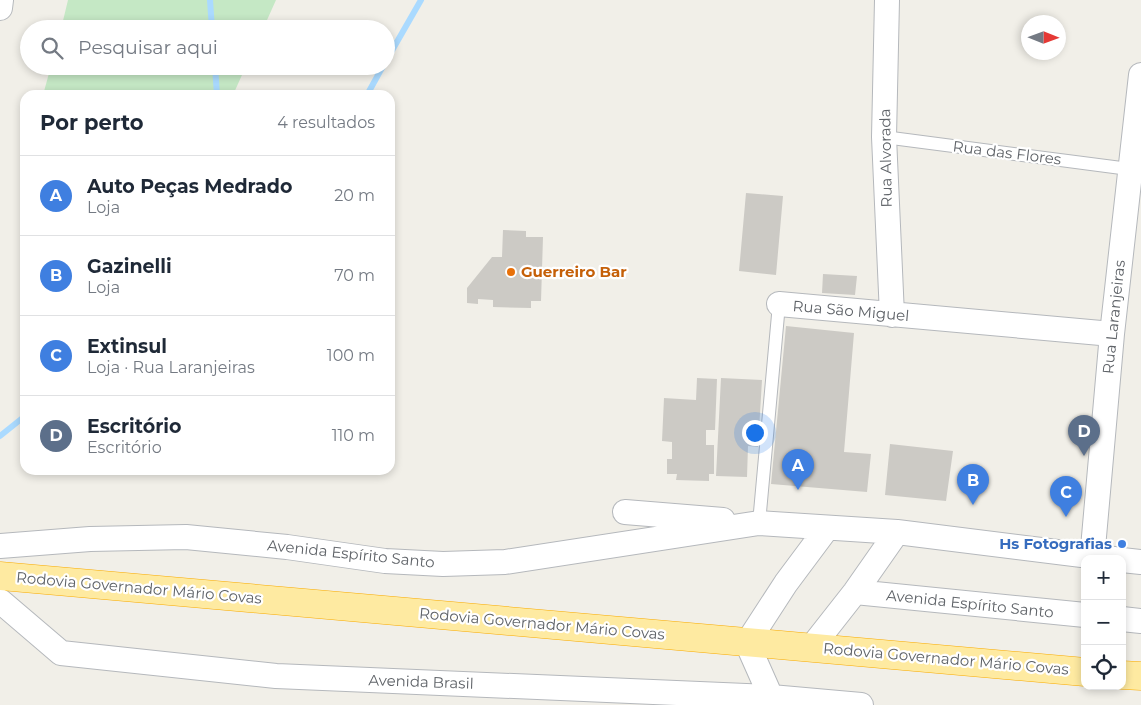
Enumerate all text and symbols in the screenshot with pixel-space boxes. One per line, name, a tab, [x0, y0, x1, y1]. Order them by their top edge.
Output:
north arrow	[1021, 15, 1066, 60]
search box	[20, 20, 395, 75]
icon: search	[38, 34, 66, 62]
text: Pesquisar aqui	[78, 36, 218, 59]
street label: Rua Alvorada	[875, 108, 896, 208]
text: Por perto	[40, 110, 144, 135]
text: 4 resultados	[277, 113, 375, 132]
street label: Rua das Flores	[952, 136, 1062, 169]
text: Auto Peças Medrado	[87, 175, 292, 198]
text: A	[50, 186, 62, 205]
text: 20 m	[334, 186, 375, 205]
text: Loja	[87, 198, 120, 217]
text: Gazinelli	[87, 255, 172, 278]
street label: Rua Laranjeiras	[1098, 259, 1129, 375]
place label: Guerreiro Bar	[521, 262, 627, 281]
text: B	[50, 266, 62, 285]
text: 70 m	[334, 266, 375, 285]
marker: Guerreiro Bar	[505, 266, 517, 278]
text: Loja	[87, 278, 120, 297]
street label: Rua São Miguel	[792, 296, 910, 325]
text: Extinsul	[87, 335, 167, 358]
text: C	[50, 346, 62, 365]
text: 100 m	[327, 346, 375, 365]
text: Loja · Rua Laranjeiras	[87, 358, 255, 377]
text: Escritório	[87, 415, 182, 438]
pin: D	[1068, 415, 1100, 456]
your location	[742, 420, 768, 446]
text: D	[49, 426, 63, 445]
text: 110 m	[332, 426, 375, 445]
text: Escritório	[87, 438, 162, 457]
pin: A	[782, 449, 814, 490]
pin: B	[957, 464, 989, 505]
pin: C	[1050, 476, 1082, 517]
place label: Hs Fotografias	[999, 534, 1112, 553]
street label: Avenida Espírito Santo	[266, 535, 436, 572]
marker: Hs Fotografias	[1116, 538, 1128, 550]
map controls	[1081, 555, 1126, 690]
button: +	[1081, 555, 1126, 600]
street label: Rodovia Governador Mário Covas	[15, 567, 263, 608]
street label: Avenida Espírito Santo	[885, 585, 1055, 622]
button: −	[1081, 600, 1126, 645]
street label: Rodovia Governador Mário Covas	[418, 603, 666, 644]
street label: Rodovia Governador Mário Covas	[822, 638, 1070, 679]
button: locate	[1081, 645, 1126, 690]
street label: Avenida Brasil	[368, 670, 474, 693]

